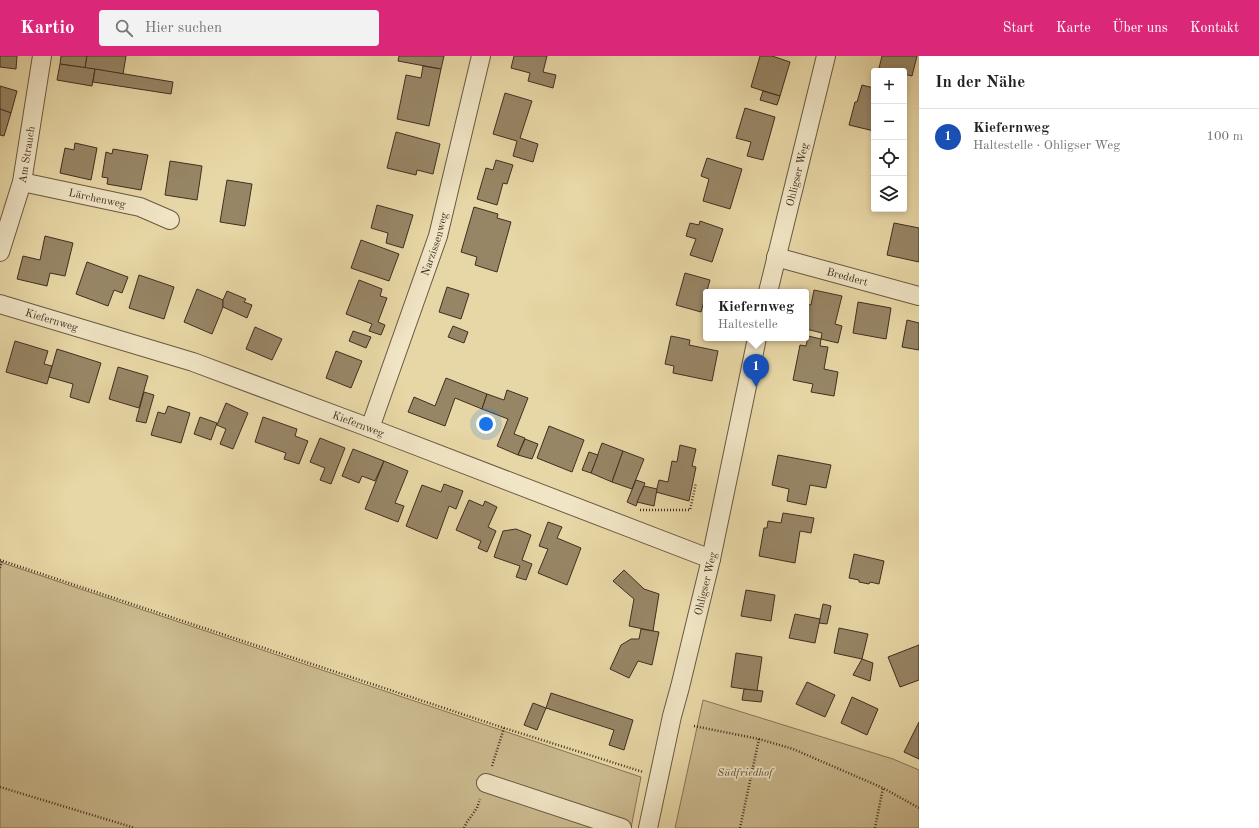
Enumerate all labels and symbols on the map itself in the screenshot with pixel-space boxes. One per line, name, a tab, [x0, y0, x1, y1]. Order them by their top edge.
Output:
street label: Am Strauch	[18, 126, 38, 184]
street label: Ohligser Weg	[785, 142, 811, 208]
street label: Lärchenweg	[67, 188, 127, 211]
street label: Narzissenweg	[420, 211, 450, 278]
street label: Breddert	[825, 267, 869, 289]
street label: Kiefernweg	[24, 308, 79, 334]
pin: 1	[743, 354, 769, 387]
street label: Kiefernweg	[330, 410, 385, 440]
your location	[476, 414, 496, 434]
street label: Ohligser Weg	[694, 551, 719, 617]
park label: Südfriedhof	[717, 768, 775, 779]

